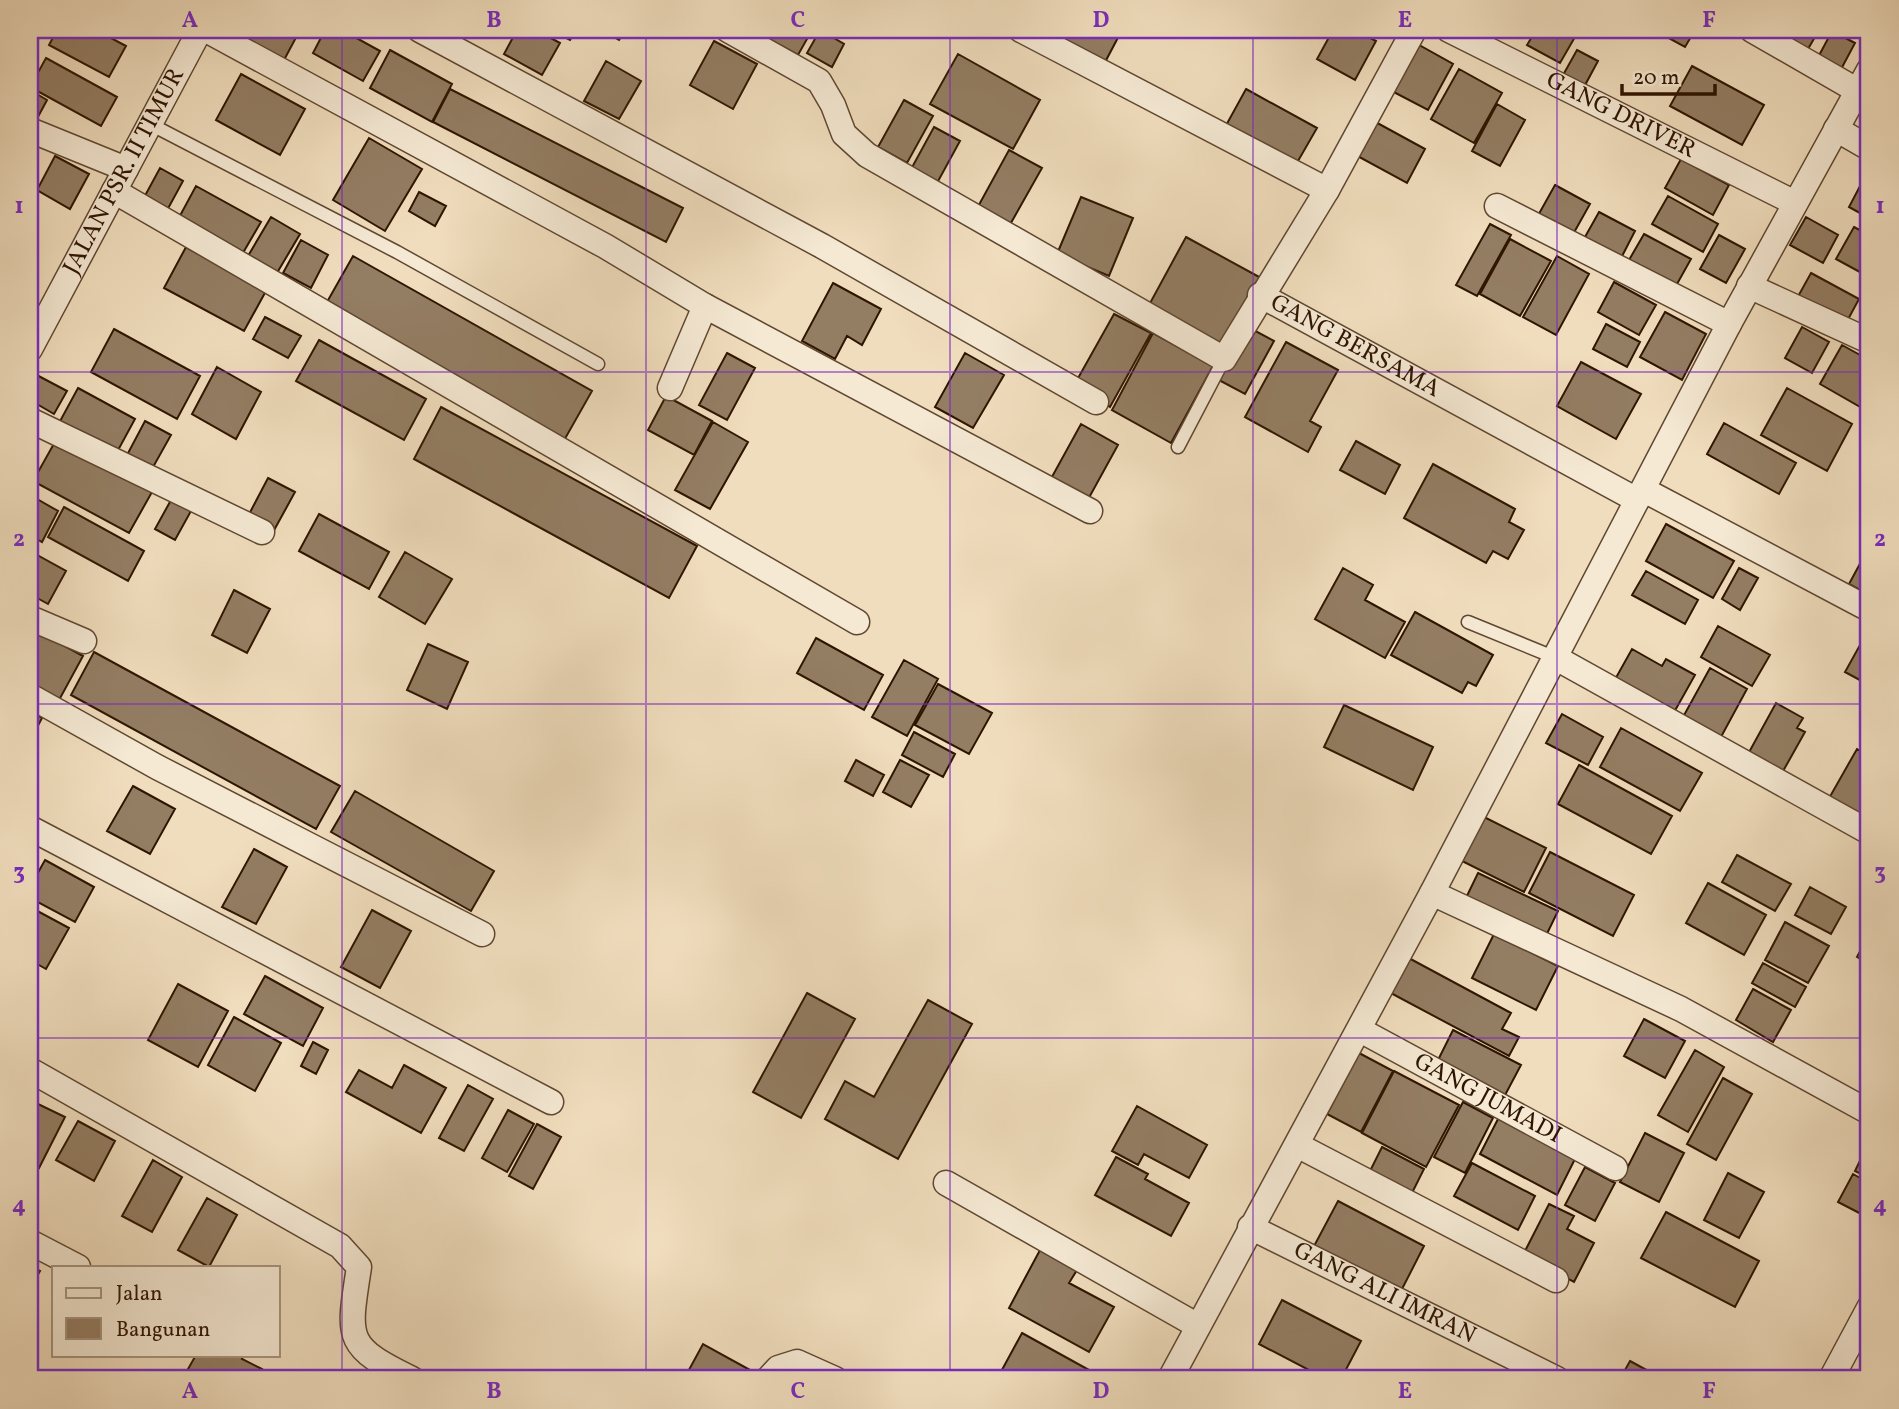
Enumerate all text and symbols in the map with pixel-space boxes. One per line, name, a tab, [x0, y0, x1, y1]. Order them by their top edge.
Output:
text: A	[182, 5, 198, 37]
text: B	[486, 5, 502, 37]
text: C	[791, 5, 805, 37]
text: D	[1093, 5, 1110, 37]
text: E	[1398, 5, 1412, 37]
text: F	[1702, 5, 1716, 37]
scale bar	[1622, 52, 1715, 96]
street label: JALAN PSR. II TIMUR	[55, 62, 194, 281]
street label: GANG DRIVER	[1540, 64, 1702, 168]
text: 20 m	[1633, 64, 1679, 93]
text: 1	[14, 191, 24, 223]
text: 1	[1875, 191, 1885, 223]
street label: GANG BERSAMA	[1264, 286, 1446, 407]
text: 2	[13, 524, 25, 556]
text: 2	[1874, 524, 1886, 556]
text: 3	[13, 857, 25, 889]
text: 3	[1874, 857, 1886, 889]
street label: GANG JUMADI	[1408, 1045, 1567, 1153]
text: 4	[12, 1190, 26, 1222]
text: 4	[1873, 1190, 1887, 1222]
street label: GANG ALI IMRAN	[1287, 1234, 1481, 1353]
legend	[52, 1266, 280, 1356]
text: Jalan	[116, 1280, 163, 1309]
text: Bangunan	[116, 1316, 210, 1345]
text: A	[182, 1376, 198, 1408]
text: B	[486, 1376, 502, 1408]
text: C	[791, 1376, 805, 1408]
text: D	[1093, 1376, 1110, 1408]
text: E	[1398, 1376, 1412, 1408]
text: F	[1702, 1376, 1716, 1408]

